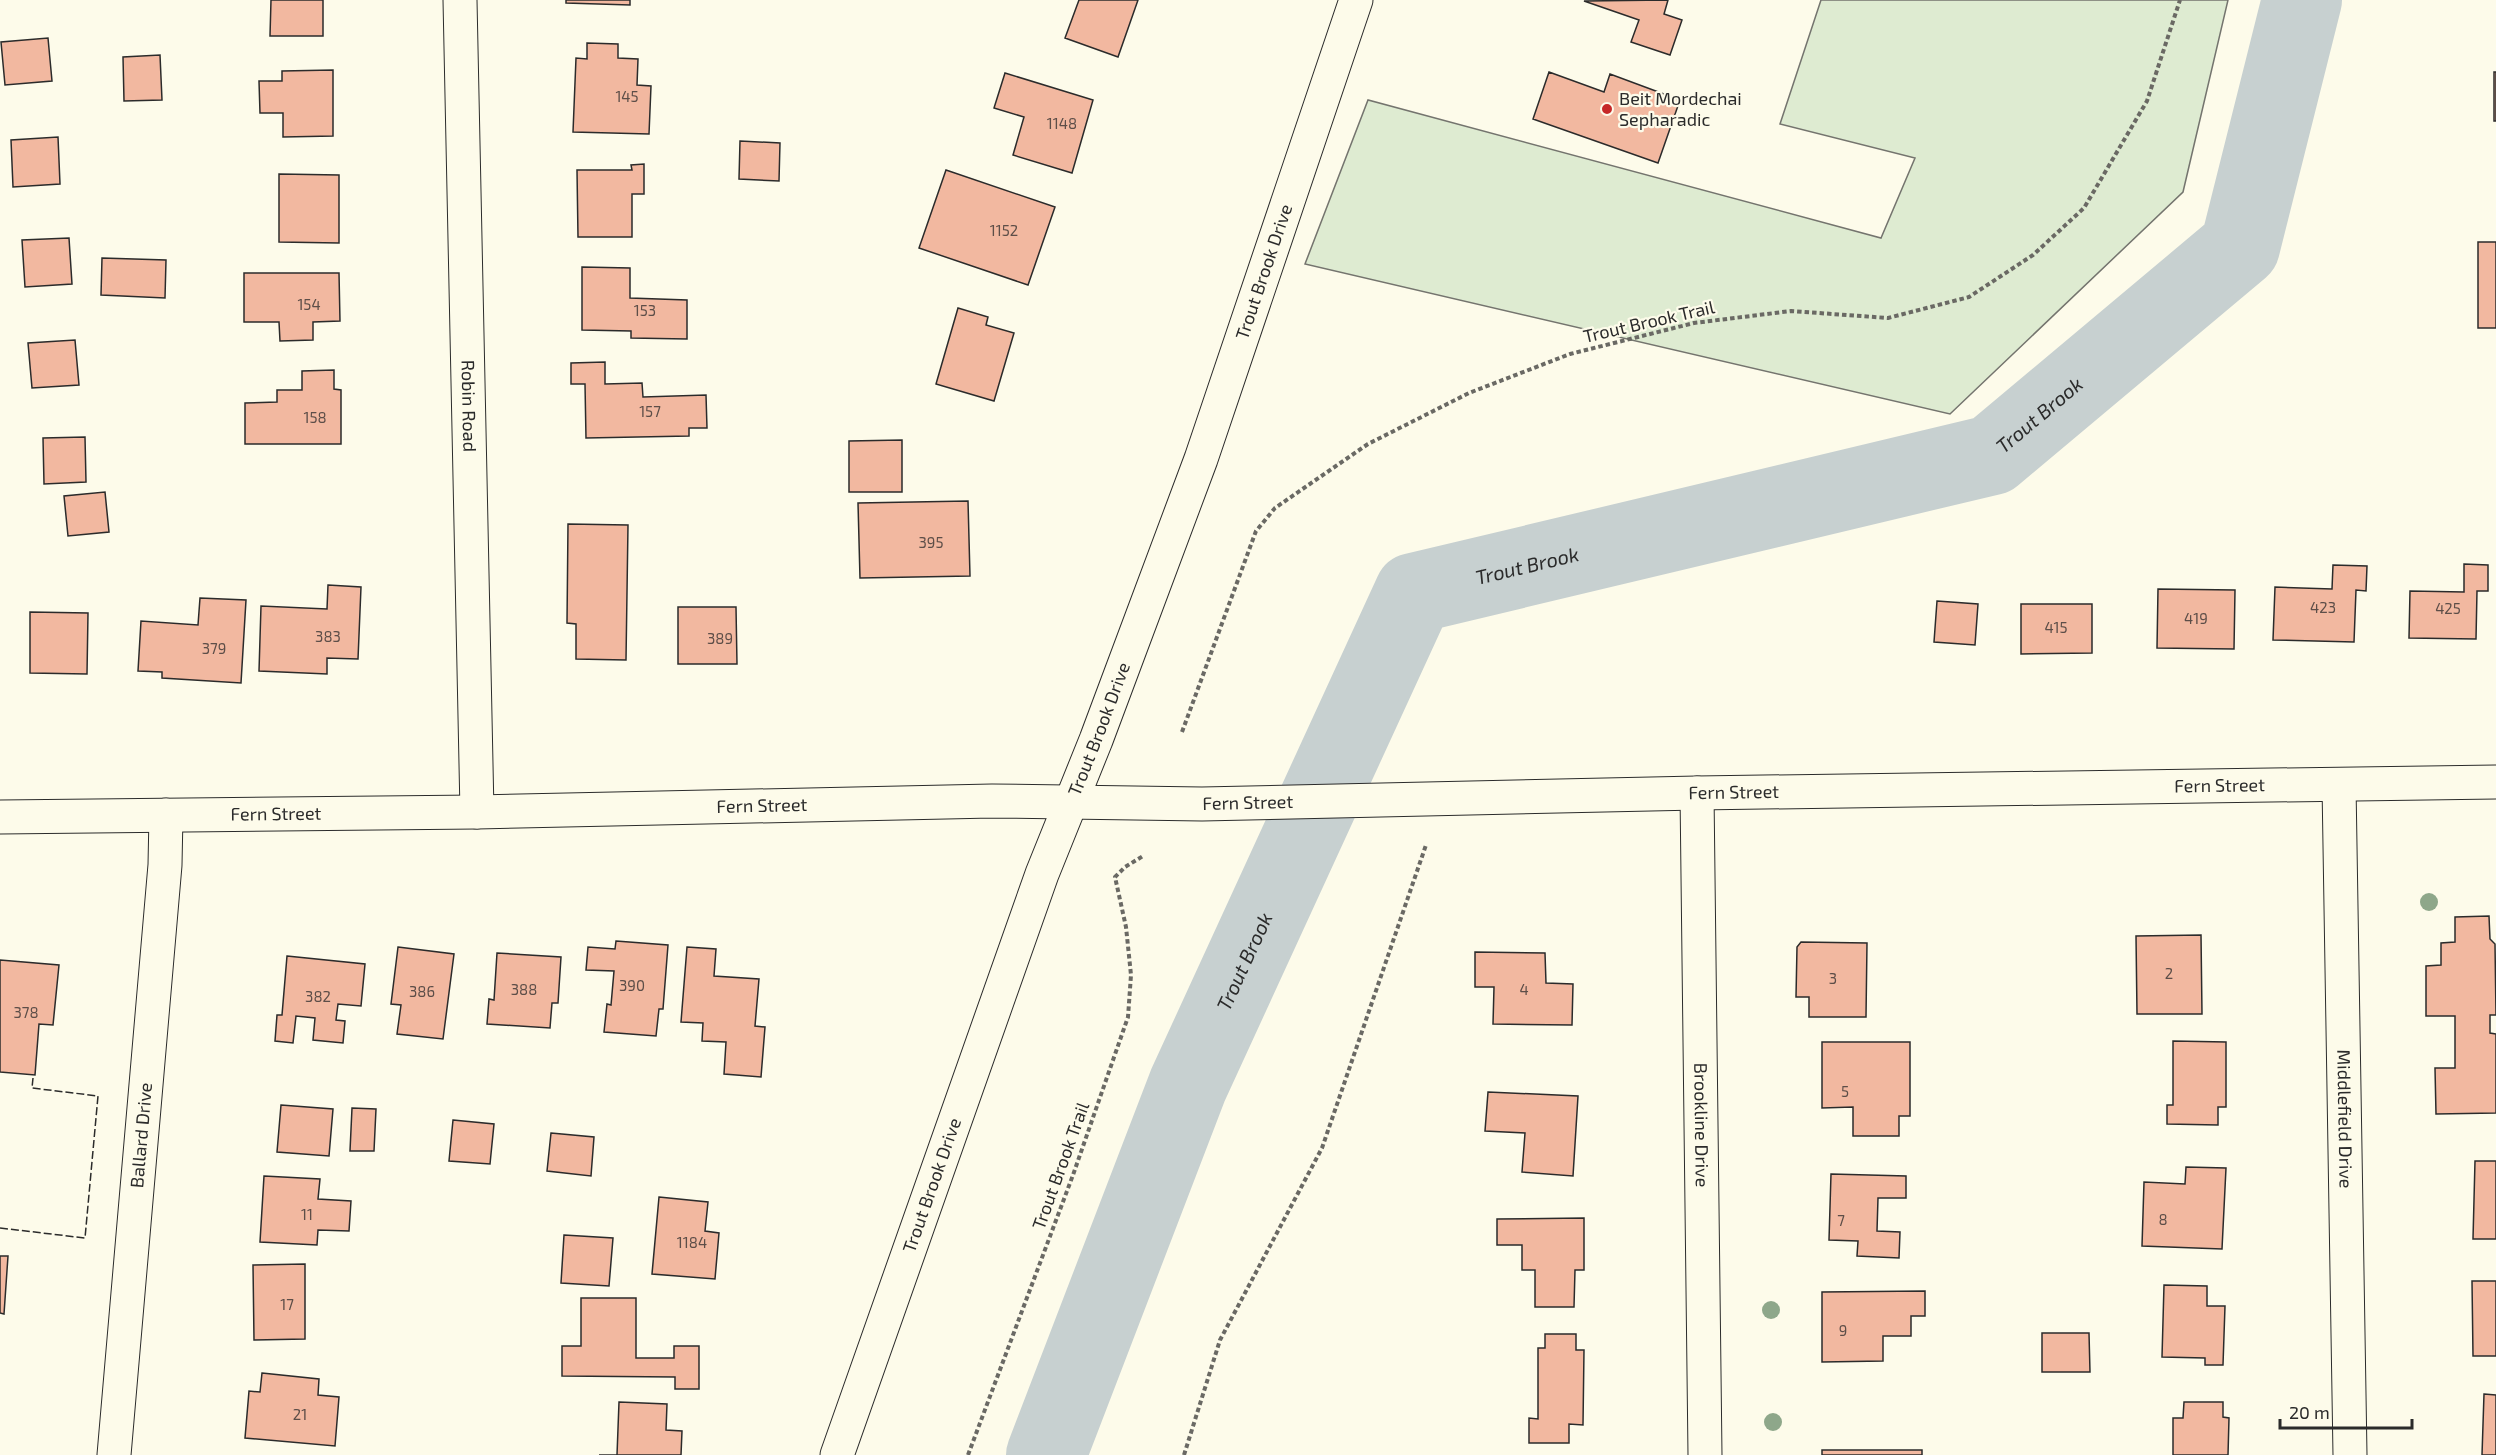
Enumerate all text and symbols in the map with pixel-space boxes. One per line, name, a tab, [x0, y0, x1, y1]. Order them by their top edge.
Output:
house number: 145	[615, 87, 639, 105]
place label: Beit Mordechai Sepharadic	[1619, 87, 1742, 130]
marker: Beit Mordechai Sepharadic	[1600, 102, 1614, 116]
house number: 1148	[1047, 114, 1077, 132]
street label: Trout Brook Drive	[1230, 201, 1296, 342]
house number: 1152	[990, 221, 1018, 239]
house number: 154	[297, 295, 321, 313]
street label: Trout Brook Trail	[1581, 295, 1717, 347]
house number: 153	[634, 301, 656, 319]
street label: Robin Road	[458, 360, 481, 452]
water label: Trout Brook	[1991, 371, 2087, 457]
house number: 157	[639, 402, 661, 420]
house number: 158	[303, 408, 327, 426]
house number: 395	[919, 533, 943, 551]
water label: Trout Brook	[1473, 541, 1581, 589]
house number: 423	[2310, 598, 2336, 616]
house number: 425	[2435, 599, 2461, 617]
house number: 419	[2184, 609, 2208, 627]
house number: 415	[2044, 618, 2068, 636]
house number: 383	[315, 627, 341, 645]
house number: 389	[707, 629, 733, 647]
house number: 379	[202, 639, 226, 657]
street label: Trout Brook Drive	[1063, 659, 1134, 799]
street label: Fern Street	[2174, 773, 2265, 796]
street label: Fern Street	[1688, 780, 1779, 803]
street label: Fern Street	[1202, 790, 1294, 814]
street label: Fern Street	[716, 793, 808, 817]
street label: Fern Street	[230, 802, 322, 825]
water label: Trout Brook	[1211, 908, 1277, 1014]
house number: 2	[2165, 964, 2173, 982]
house number: 3	[1829, 969, 1837, 987]
house number: 390	[619, 976, 645, 994]
house number: 388	[511, 980, 537, 998]
house number: 4	[1519, 980, 1529, 998]
house number: 386	[409, 982, 435, 1000]
house number: 382	[305, 987, 331, 1005]
house number: 378	[13, 1003, 39, 1021]
street label: Middlefield Drive	[2333, 1049, 2358, 1189]
street label: Brookline Drive	[1690, 1063, 1714, 1187]
street label: Ballard Drive	[125, 1081, 156, 1189]
house number: 5	[1841, 1082, 1849, 1100]
street label: Trout Brook Trail	[1027, 1098, 1094, 1232]
street label: Trout Brook Drive	[897, 1115, 965, 1255]
house number: 11	[301, 1205, 313, 1223]
house number: 8	[2158, 1210, 2168, 1228]
house number: 7	[1837, 1211, 1845, 1229]
house number: 1184	[677, 1233, 707, 1251]
house number: 17	[280, 1295, 294, 1313]
house number: 9	[1839, 1321, 1847, 1339]
scale bar	[2280, 1392, 2412, 1430]
text: 20 m	[2289, 1401, 2330, 1423]
house number: 21	[293, 1405, 307, 1423]

